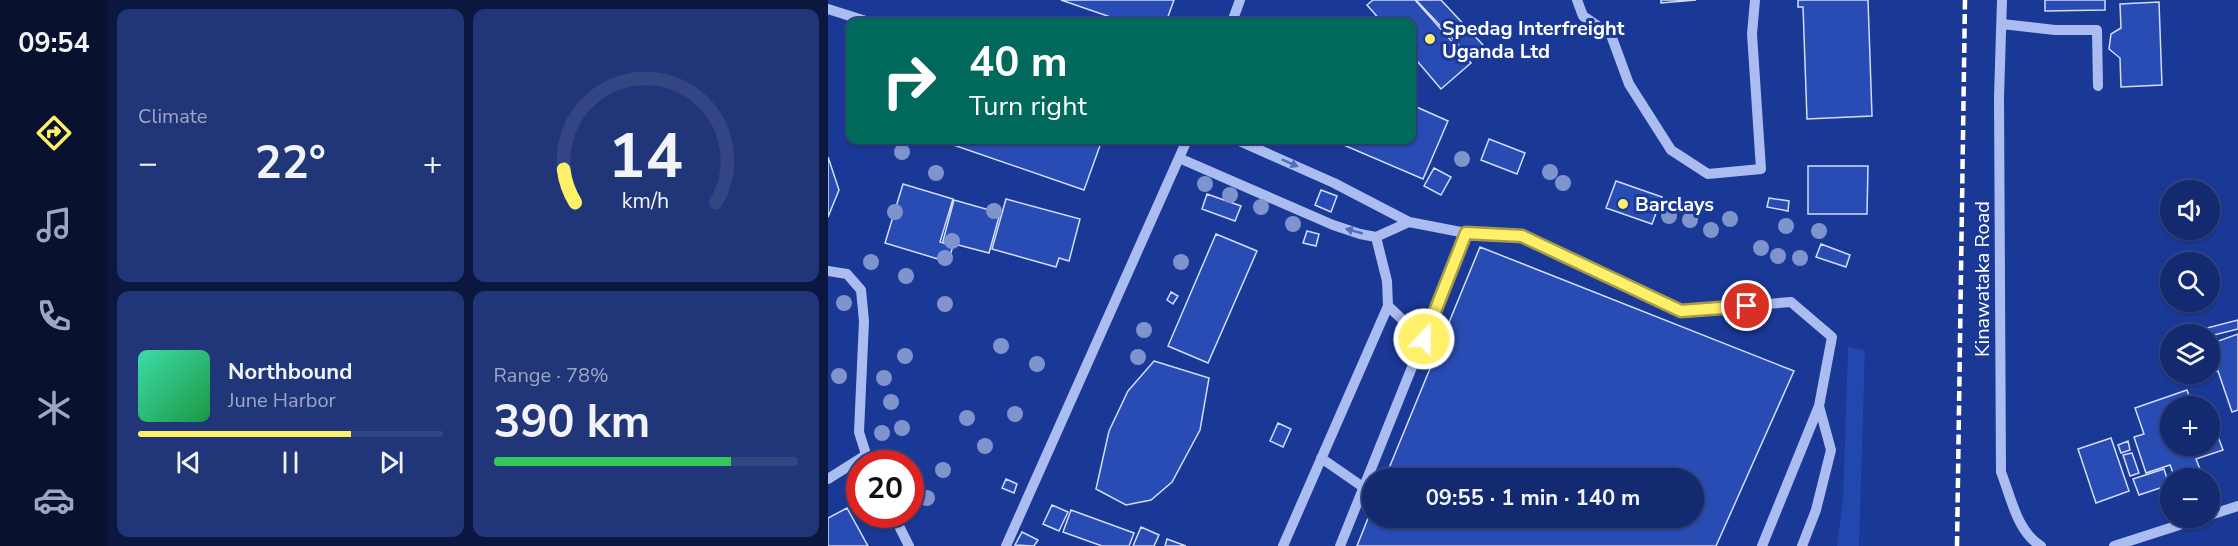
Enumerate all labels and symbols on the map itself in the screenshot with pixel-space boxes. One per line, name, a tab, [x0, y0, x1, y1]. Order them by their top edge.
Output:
place label: Spedag Interfreight Uganda Ltd	[1442, 15, 1625, 65]
marker: Spedag Interfreight Uganda Ltd	[1423, 32, 1437, 46]
one-way arrow	[1282, 159, 1299, 168]
place label: Barclays	[1635, 191, 1714, 218]
marker: Barclays	[1616, 197, 1630, 211]
street label: Kinawataka Road	[1969, 201, 1996, 357]
one-way arrow	[1345, 226, 1363, 235]
pin	[1721, 280, 1772, 331]
position arrow	[1392, 307, 1456, 371]
speed limit sign: 20	[846, 450, 924, 528]

